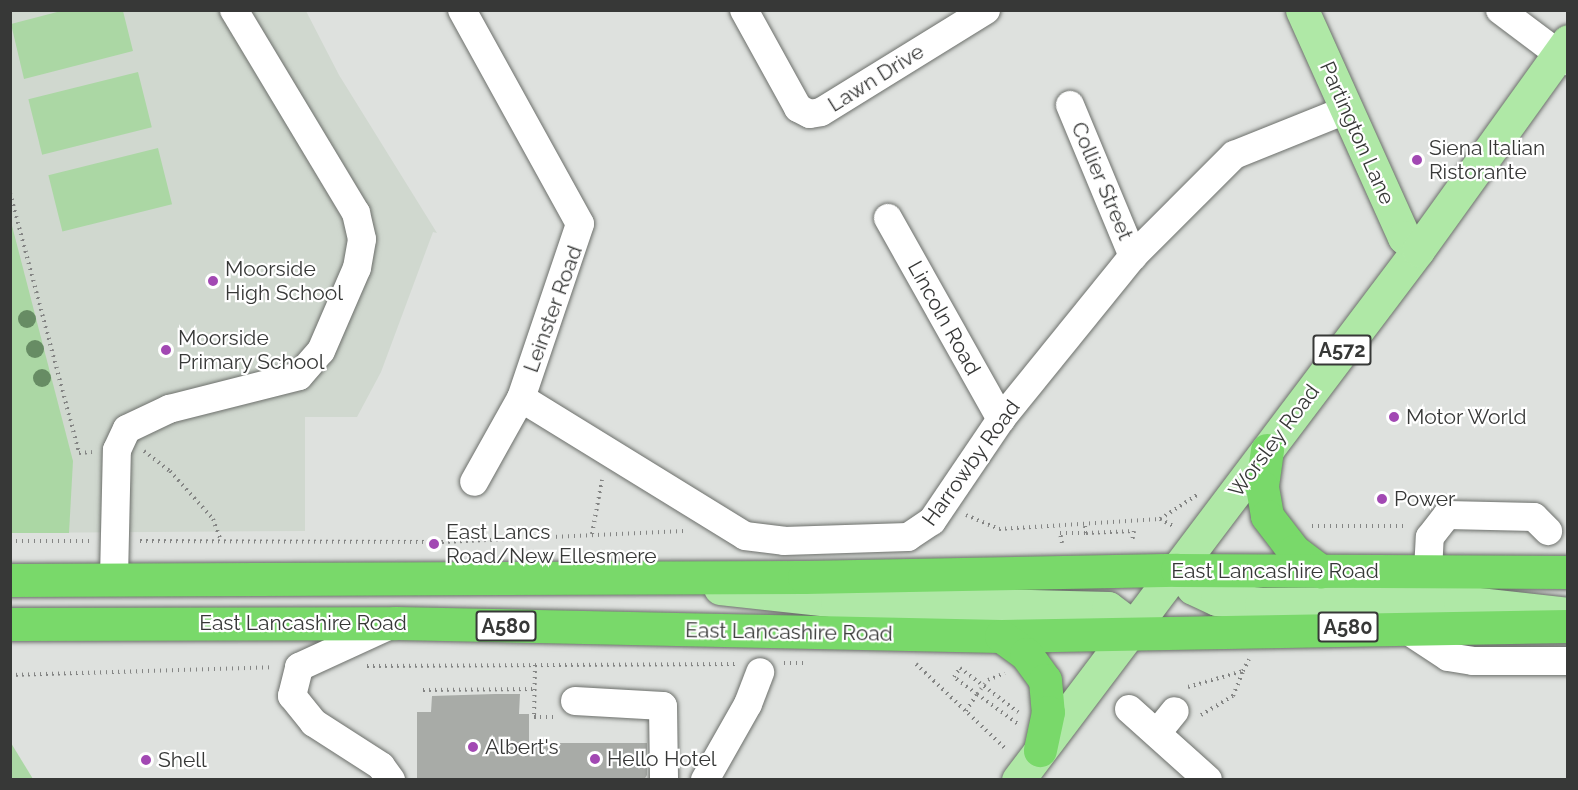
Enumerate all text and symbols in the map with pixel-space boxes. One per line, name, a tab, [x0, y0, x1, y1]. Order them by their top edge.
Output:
street label: Lawn Drive	[823, 39, 929, 117]
street label: Partington Lane	[1314, 58, 1400, 208]
street label: Collier Street	[1066, 118, 1138, 244]
place label: Siena Italian Ristorante	[1429, 135, 1545, 185]
marker: Siena Italian Ristorante	[1410, 153, 1424, 167]
street label: Leinster Road	[518, 242, 588, 376]
place label: Moorside High School	[225, 256, 343, 306]
street label: Lincoln Road	[902, 257, 986, 379]
marker: Moorside High School	[206, 274, 220, 288]
place label: Moorside Primary School	[178, 325, 325, 375]
road number: A572	[1312, 333, 1372, 367]
marker: Moorside Primary School	[159, 343, 173, 357]
street label: Worsley Road	[1223, 379, 1325, 503]
street label: Harrowby Road	[917, 395, 1025, 531]
place label: Motor World	[1406, 404, 1528, 430]
marker: Motor World	[1387, 410, 1401, 424]
place label: Power	[1394, 486, 1455, 512]
marker: Power	[1375, 492, 1389, 506]
place label: East Lancs Road/New Ellesmere	[446, 519, 657, 569]
marker: East Lancs Road/New Ellesmere	[427, 537, 441, 551]
street label: East Lancashire Road	[1171, 558, 1379, 584]
road number: A580	[474, 609, 538, 643]
street label: East Lancashire Road	[199, 610, 407, 636]
road number: A580	[1316, 610, 1380, 644]
street label: East Lancashire Road	[685, 618, 893, 646]
place label: Albert's	[485, 734, 559, 760]
marker: Albert's	[466, 740, 480, 754]
place label: Hello Hotel	[607, 746, 716, 772]
place label: Shell	[158, 747, 207, 773]
marker: Hello Hotel	[588, 752, 602, 766]
marker: Shell	[139, 753, 153, 767]

